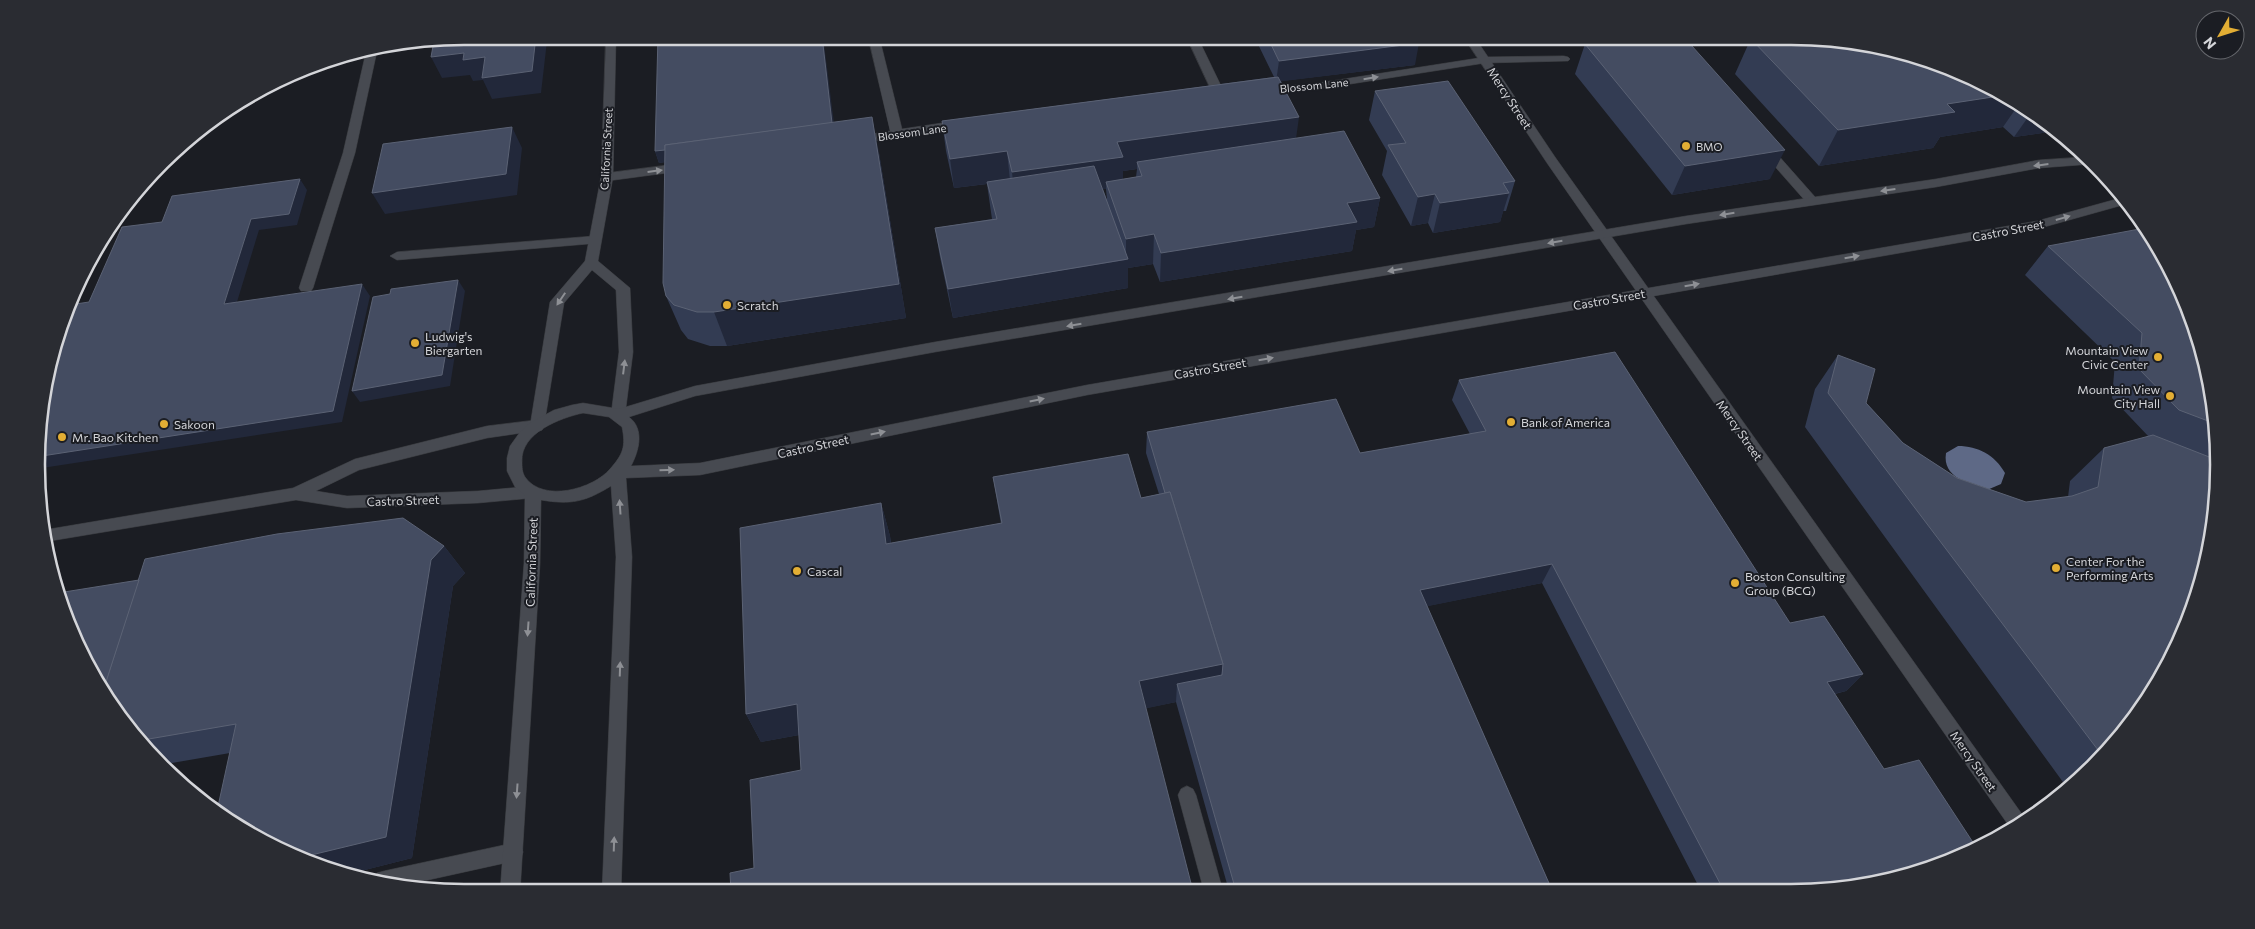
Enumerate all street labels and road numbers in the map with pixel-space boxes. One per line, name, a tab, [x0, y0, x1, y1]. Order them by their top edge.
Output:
street label: Mercy Street	[1485, 65, 1535, 132]
street label: Blossom Lane	[1279, 75, 1349, 95]
street label: California Street	[597, 107, 615, 190]
street label: Blossom Lane	[877, 121, 947, 143]
street label: Castro Street	[1971, 216, 2045, 244]
street label: Castro Street	[1572, 286, 1646, 312]
street label: Castro Street	[1173, 355, 1247, 381]
street label: Mercy Street	[1714, 397, 1766, 463]
street label: Castro Street	[776, 432, 850, 460]
street label: Castro Street	[366, 492, 440, 508]
street label: California Street	[522, 517, 540, 607]
street label: Mercy Street	[1948, 728, 2000, 794]

